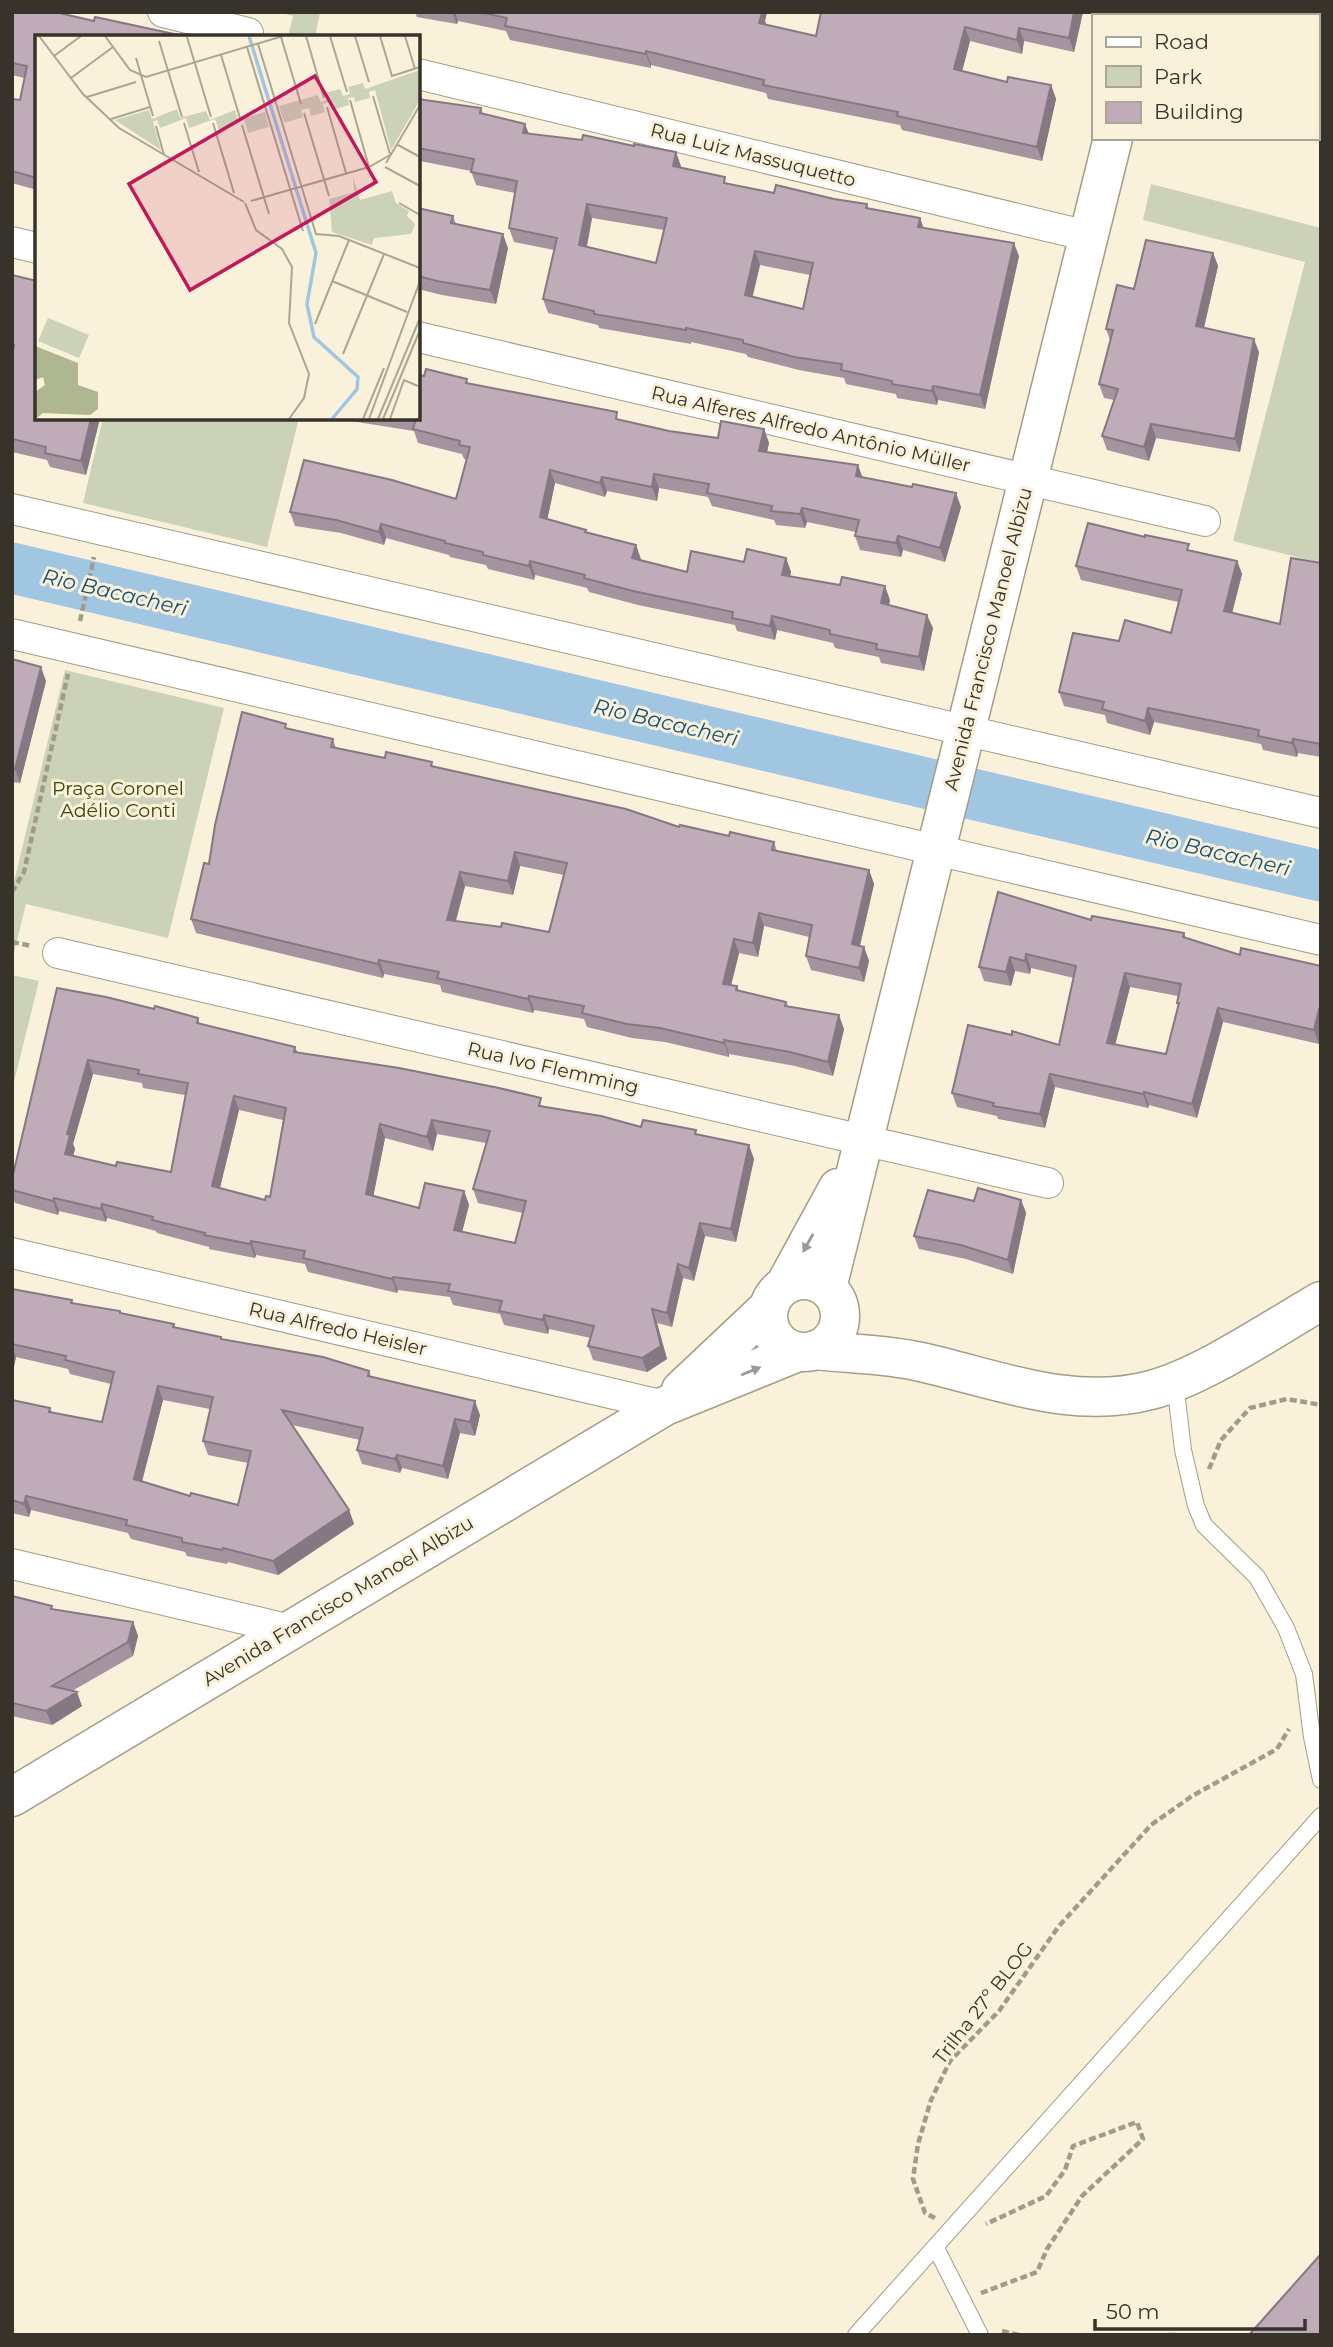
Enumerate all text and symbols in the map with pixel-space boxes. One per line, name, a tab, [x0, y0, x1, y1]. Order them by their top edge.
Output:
legend	[1092, 14, 1319, 140]
text: Road	[1154, 29, 1209, 54]
inset map	[35, 35, 420, 420]
text: Park	[1154, 64, 1202, 89]
text: Building	[1154, 99, 1244, 124]
street label: Rua Luiz Massuquetto	[648, 118, 858, 192]
street label: Rua Alferes Alfredo Antônio Müller	[649, 381, 973, 477]
street label: Avenida Francisco Manoel Albizu	[939, 485, 1037, 793]
water label: Rio Bacacheri	[40, 563, 190, 621]
water label: Rio Bacacheri	[591, 693, 741, 751]
park label: Praça Coronel Adélio Conti	[52, 777, 184, 822]
water label: Rio Bacacheri	[1143, 823, 1293, 881]
street label: Rua Ivo Flemming	[465, 1037, 641, 1099]
one-way arrow	[802, 1233, 814, 1253]
street label: Rua Alfredo Heisler	[247, 1297, 429, 1361]
one-way arrow	[740, 1365, 761, 1376]
street label: Avenida Francisco Manoel Albizu	[199, 1511, 477, 1691]
street label: Trilha 27º BLOG	[928, 1937, 1038, 2069]
scale bar	[1095, 2288, 1305, 2332]
text: 50 m	[1106, 2299, 1160, 2324]

